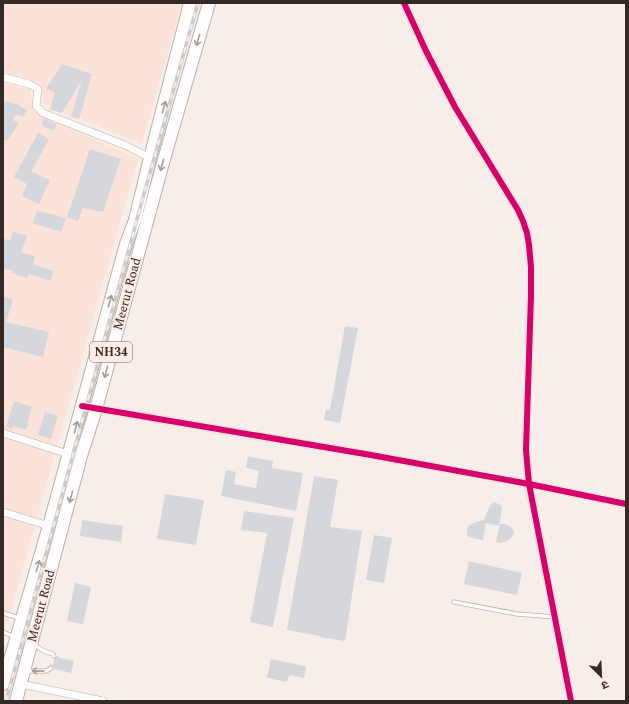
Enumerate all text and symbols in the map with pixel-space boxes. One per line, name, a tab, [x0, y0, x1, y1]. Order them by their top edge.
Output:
one-way arrow	[194, 34, 201, 47]
one-way arrow	[160, 100, 168, 113]
one-way arrow	[158, 159, 165, 172]
street label: Meerut Road	[108, 255, 146, 333]
one-way arrow	[107, 295, 114, 308]
road number: NH34	[90, 342, 132, 362]
one-way arrow	[102, 365, 109, 378]
one-way arrow	[73, 421, 80, 434]
one-way arrow	[66, 490, 74, 503]
one-way arrow	[34, 559, 42, 572]
street label: Meerut Road	[22, 567, 60, 645]
north arrow	[581, 656, 621, 696]
one-way arrow	[32, 667, 45, 675]
text: उ	[598, 676, 611, 694]

